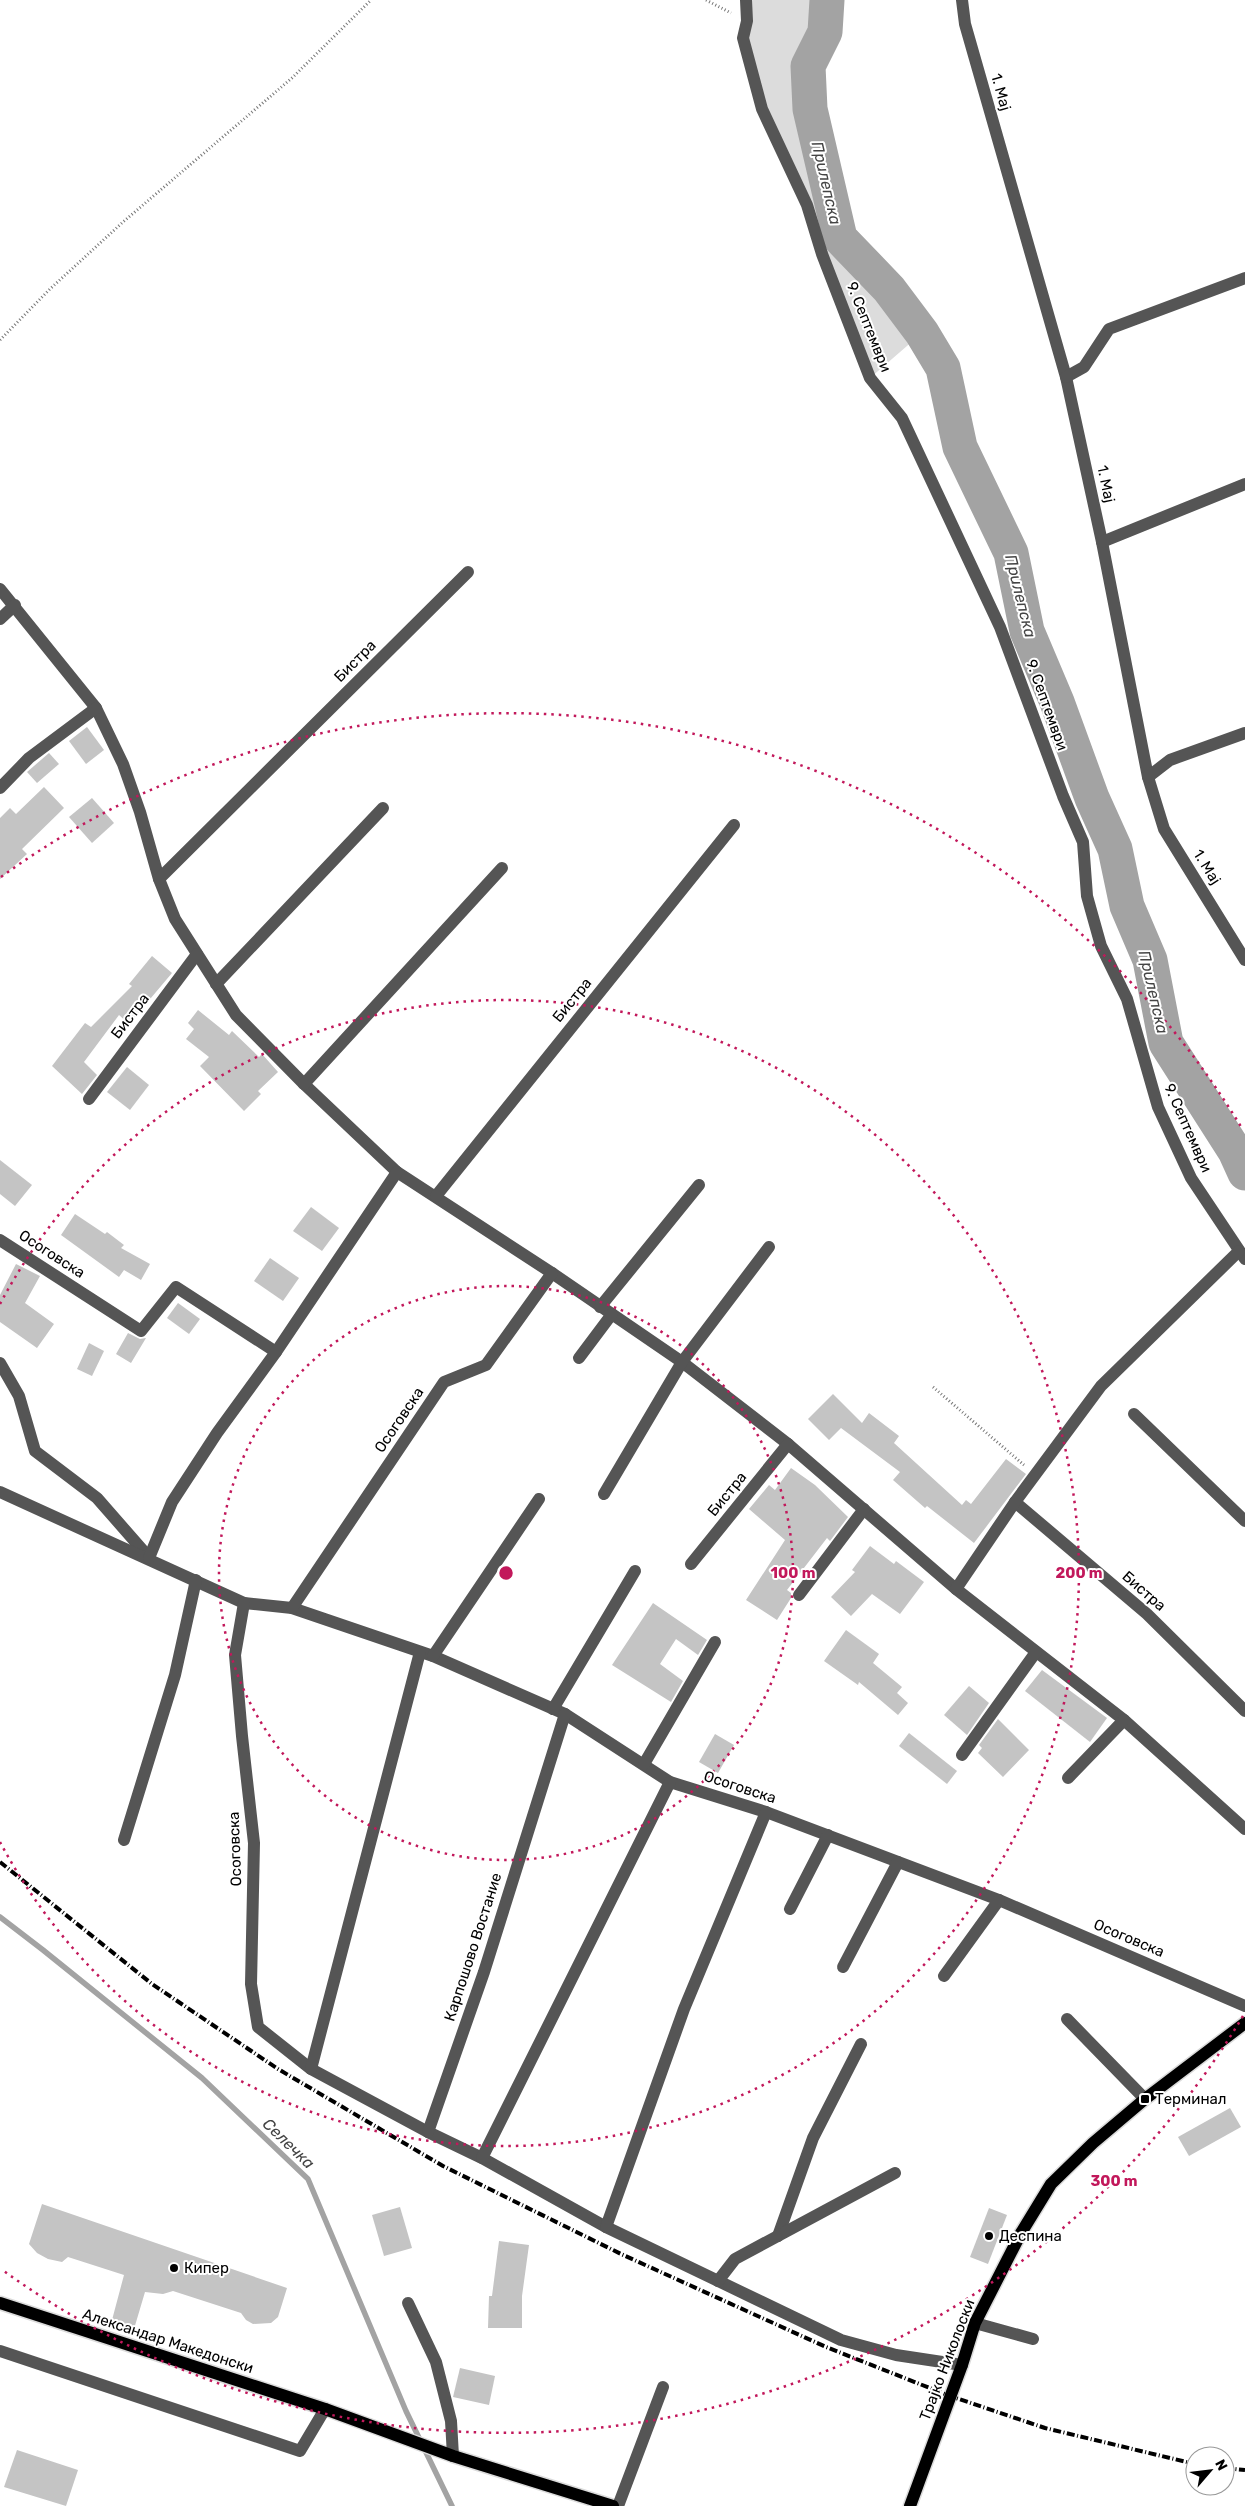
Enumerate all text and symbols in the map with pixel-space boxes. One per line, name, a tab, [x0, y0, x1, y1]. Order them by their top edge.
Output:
street label: 1. Мај	[987, 71, 1015, 113]
water label: Прилепска	[808, 140, 845, 227]
street label: 9. Септември	[843, 279, 895, 375]
street label: 1. Мај	[1093, 464, 1119, 504]
water label: Прилепска	[1001, 553, 1040, 640]
street label: Бистра	[330, 636, 380, 686]
street label: 9. Септември	[1022, 657, 1072, 753]
street label: 1. Мај	[1189, 846, 1225, 888]
water label: Прилепска	[1135, 949, 1172, 1036]
street label: Бистра	[549, 974, 595, 1026]
street label: Бистра	[107, 990, 153, 1042]
street label: 9. Септември	[1160, 1081, 1216, 1175]
street label: Осоговска	[16, 1226, 88, 1282]
street label: Осоговска	[371, 1384, 427, 1456]
street label: Бистра	[704, 1468, 750, 1520]
centre of rings	[497, 1564, 515, 1582]
text: 100 m	[771, 1564, 815, 1582]
text: 200 m	[1055, 1564, 1103, 1582]
street label: Бистра	[1119, 1567, 1169, 1615]
street label: Осоговска	[702, 1767, 778, 1807]
street label: Осоговска	[225, 1811, 245, 1887]
street label: Карпошово Востание	[440, 1871, 506, 2023]
street label: Осоговска	[1091, 1915, 1167, 1961]
place label: Терминал	[1155, 2090, 1227, 2108]
marker: Терминал	[1139, 2093, 1151, 2105]
water label: Селечка	[259, 2114, 318, 2173]
text: 300 m	[1090, 2172, 1138, 2190]
place label: Деспина	[999, 2227, 1062, 2245]
marker: Деспина	[983, 2230, 995, 2242]
place label: Кипер	[184, 2259, 229, 2277]
marker: Кипер	[168, 2262, 180, 2274]
street label: Трајко Николоски	[916, 2297, 978, 2423]
street label: Александар Македонски	[80, 2305, 256, 2377]
north arrow	[1185, 2446, 1235, 2496]
text: N	[1211, 2457, 1231, 2474]

